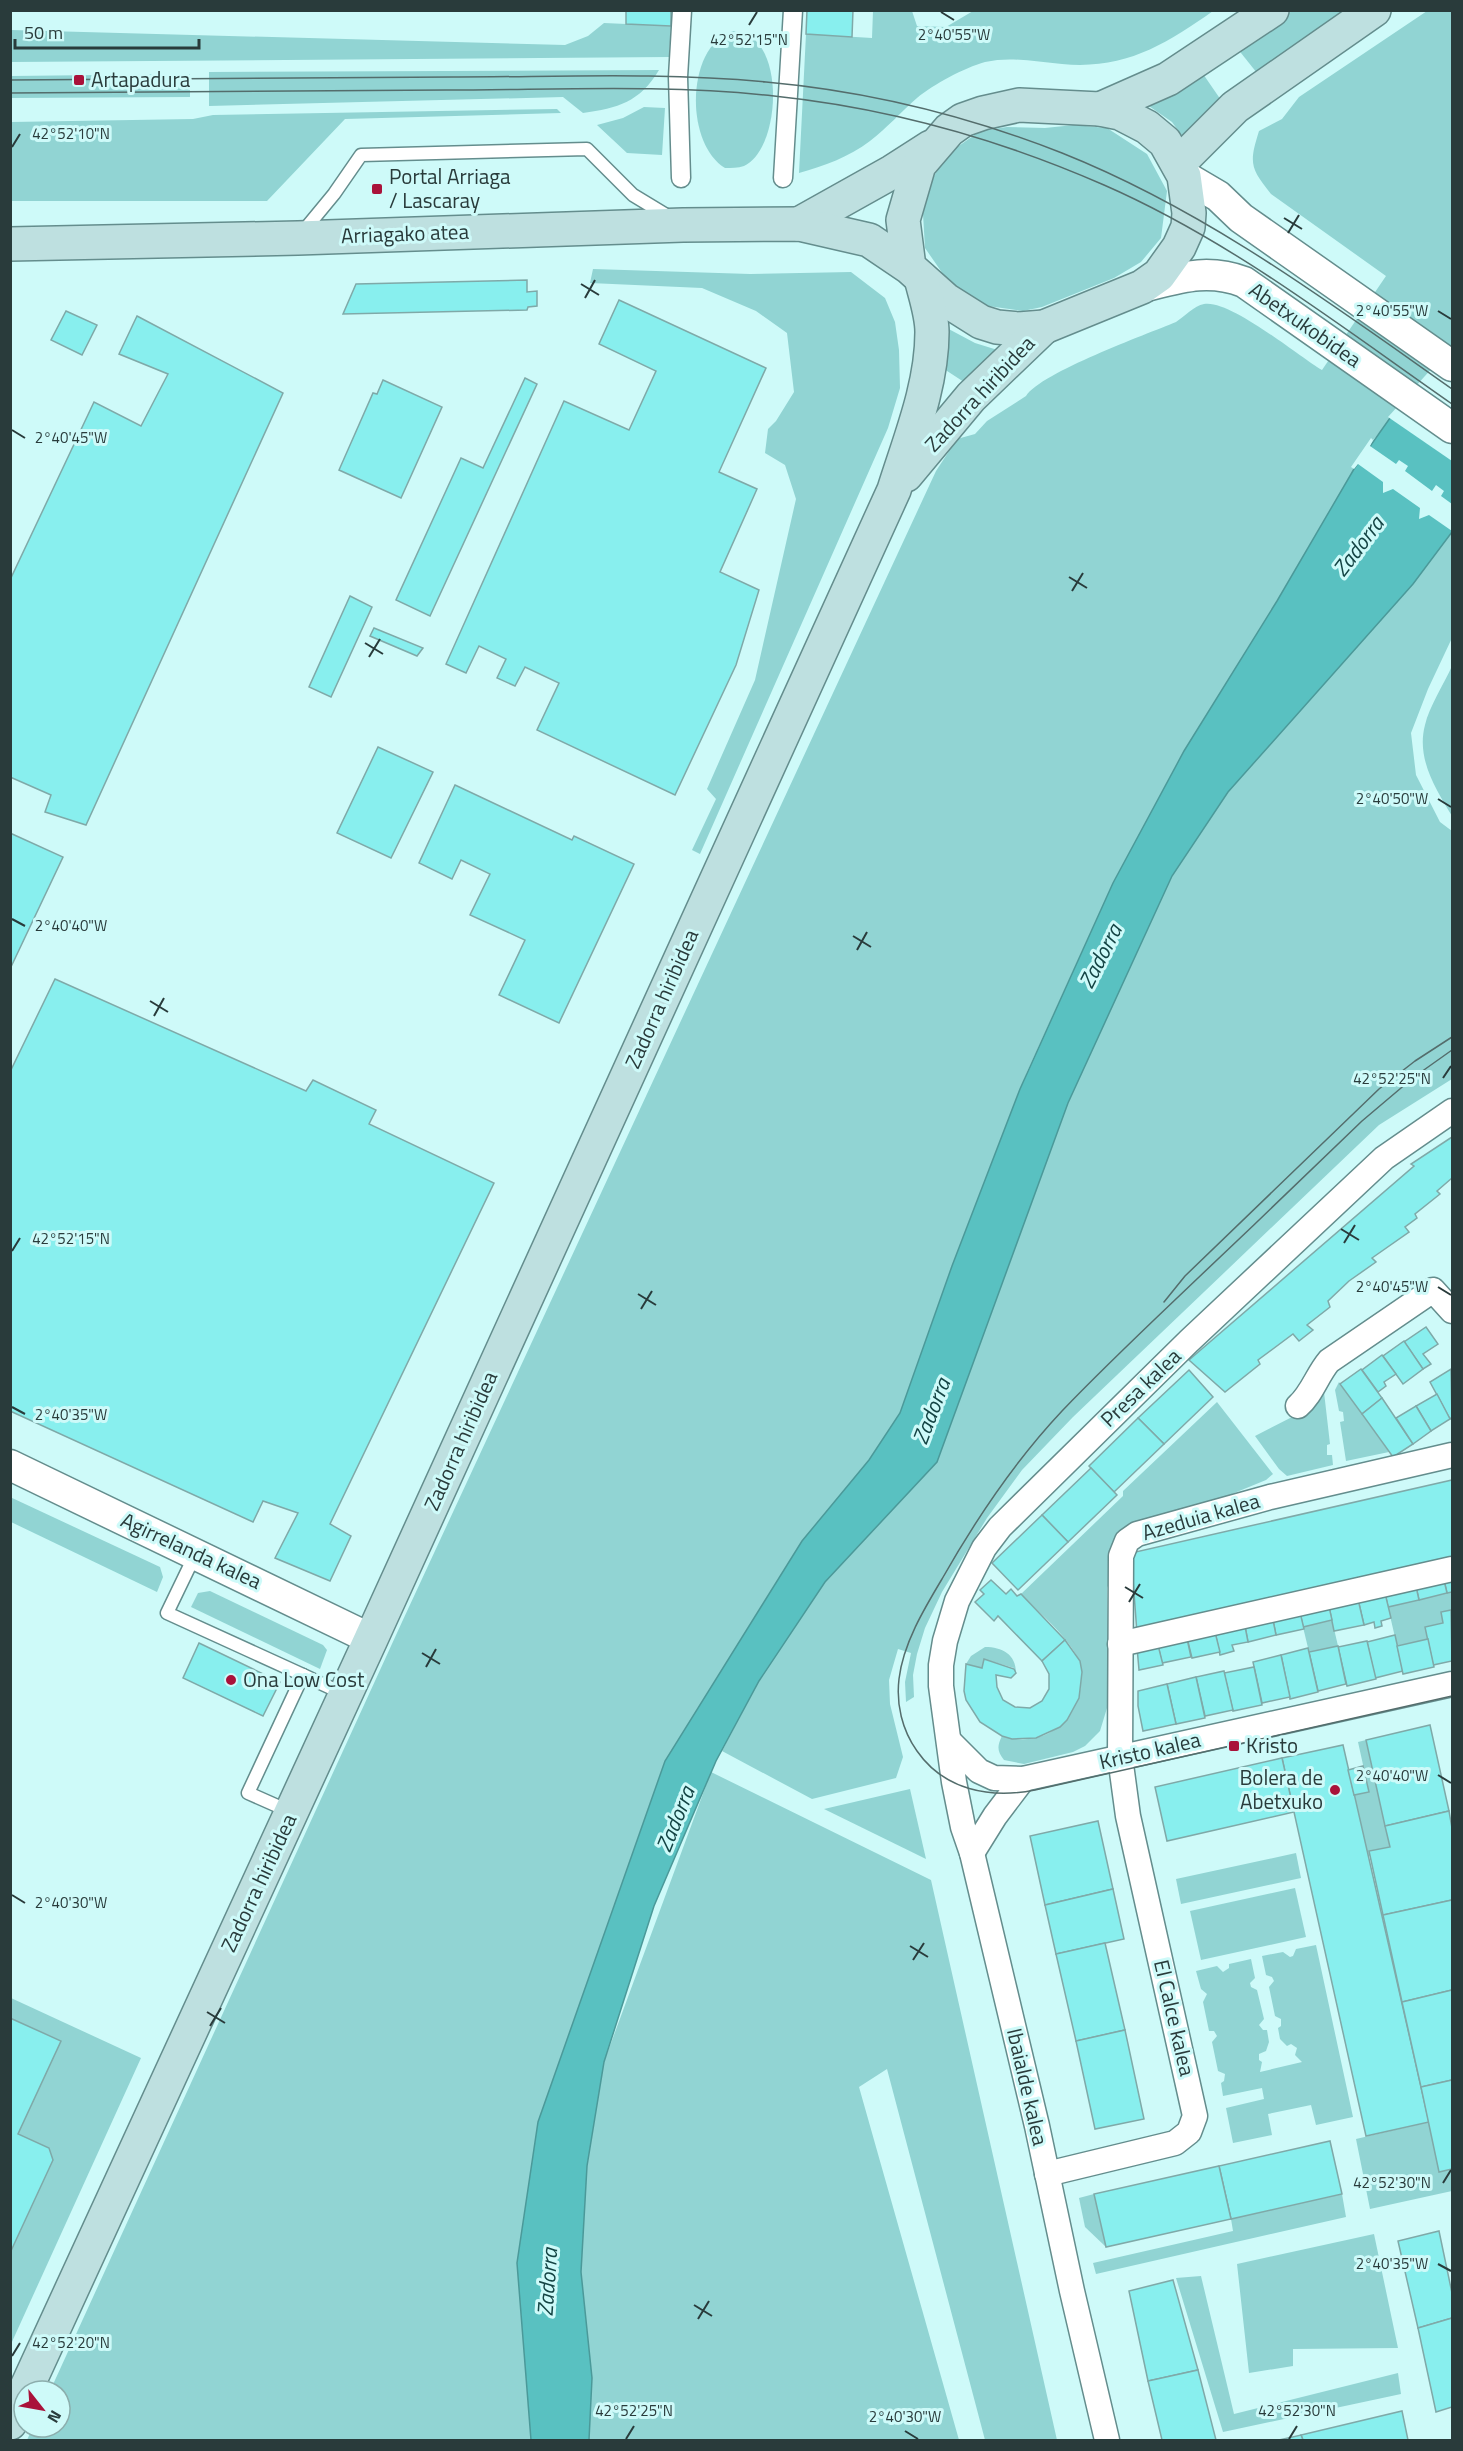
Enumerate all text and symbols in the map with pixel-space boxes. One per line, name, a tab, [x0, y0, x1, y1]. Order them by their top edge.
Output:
scale bar	[15, 12, 200, 50]
text: 50 m	[24, 19, 63, 46]
text: 2°40'55"W	[918, 23, 990, 46]
text: 42°52'15"N	[710, 28, 788, 51]
place label: Artapadura	[91, 63, 191, 95]
marker: Artapadura	[72, 73, 86, 87]
text: 42°52'10"N	[32, 122, 110, 145]
place label: Portal Arriaga / Lascaray	[389, 160, 511, 216]
marker: Portal Arriaga / Lascaray	[370, 182, 384, 196]
street label: Arriagako atea	[340, 215, 470, 251]
street label: Abetxukobidea	[1243, 274, 1369, 375]
text: 2°40'55"W	[1356, 299, 1428, 322]
street label: Zadorra hiribidea	[917, 327, 1042, 459]
text: 2°40'45"W	[35, 426, 107, 449]
water label: Zadorra	[1324, 507, 1393, 583]
text: 2°40'50"W	[1356, 787, 1428, 810]
text: 2°40'40"W	[35, 914, 107, 937]
water label: Zadorra	[1069, 916, 1132, 994]
street label: Zadorra hiribidea	[616, 923, 706, 1073]
text: 42°52'25"N	[1353, 1067, 1431, 1090]
text: 42°52'15"N	[32, 1227, 110, 1250]
text: 2°40'45"W	[1356, 1275, 1428, 1298]
street label: Presa kalea	[1093, 1340, 1188, 1434]
street label: Zadorra hiribidea	[415, 1365, 505, 1515]
water label: Zadorra	[903, 1371, 960, 1449]
text: 2°40'35"W	[35, 1403, 107, 1426]
street label: Azeduia kalea	[1138, 1484, 1264, 1548]
street label: Agirrelanda kalea	[116, 1503, 268, 1597]
place label: Ona Low Cost	[243, 1663, 365, 1695]
marker: Ona Low Cost	[224, 1673, 238, 1687]
street label: Kristo kalea	[1096, 1723, 1204, 1777]
place label: Kristo	[1246, 1729, 1298, 1761]
marker: Kristo	[1227, 1739, 1241, 1753]
place label: Bolera de Abetxuko	[1239, 1761, 1323, 1817]
text: 2°40'40"W	[1356, 1764, 1428, 1787]
water label: Zadorra	[646, 1779, 704, 1857]
marker: Bolera de Abetxuko	[1328, 1783, 1342, 1797]
street label: Zadorra hiribidea	[212, 1808, 304, 1957]
text: 2°40'30"W	[35, 1891, 107, 1914]
street label: El Calce kalea	[1146, 1956, 1204, 2080]
street label: Ibaialde kalea	[999, 2025, 1057, 2149]
text: 42°52'30"N	[1353, 2171, 1431, 2194]
water label: Zadorra	[528, 2245, 566, 2317]
text: 2°40'35"W	[1356, 2252, 1428, 2275]
text: 42°52'20"N	[32, 2331, 110, 2354]
north arrow	[12, 2379, 72, 2439]
text: 42°52'25"N	[595, 2399, 673, 2422]
text: 42°52'30"N	[1258, 2399, 1336, 2422]
text: 2°40'30"W	[869, 2405, 941, 2428]
text: N	[42, 2406, 68, 2428]

